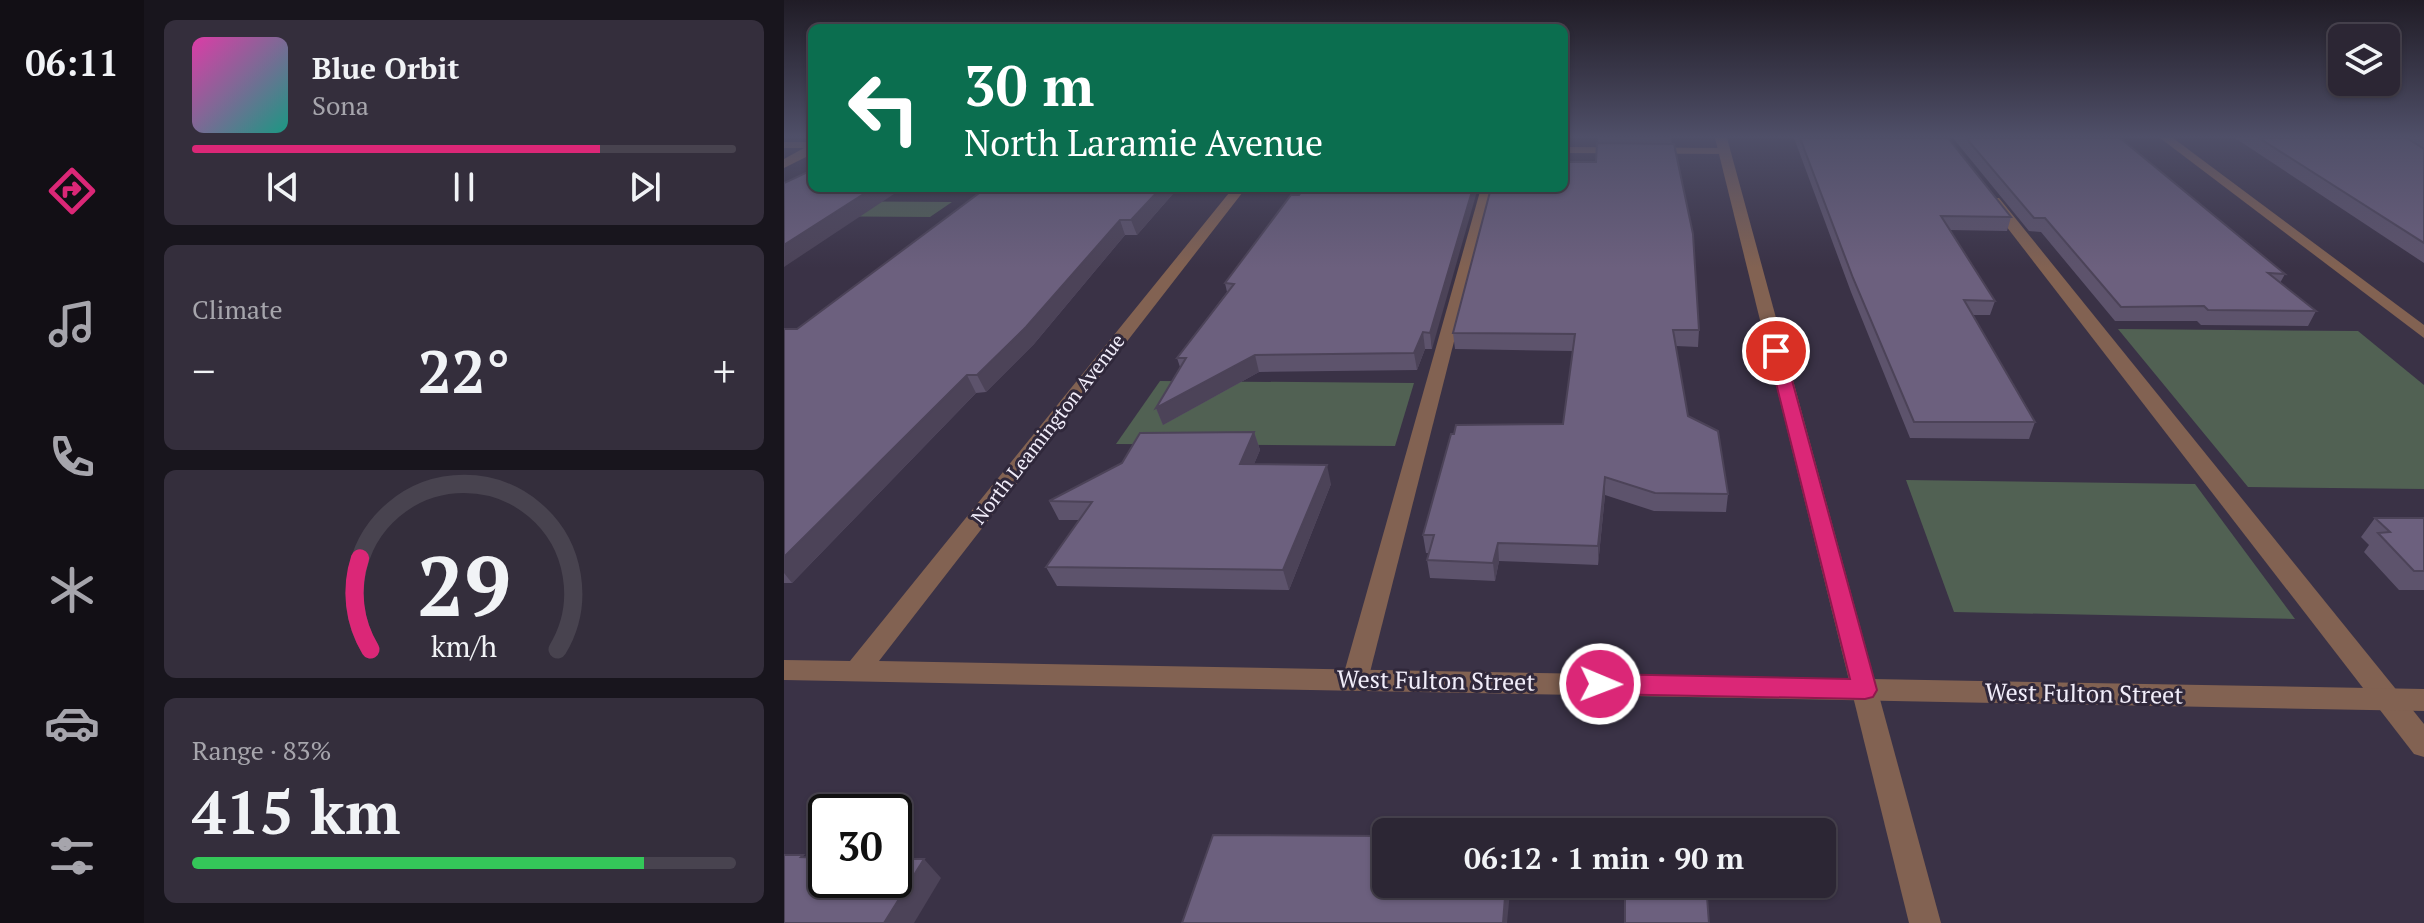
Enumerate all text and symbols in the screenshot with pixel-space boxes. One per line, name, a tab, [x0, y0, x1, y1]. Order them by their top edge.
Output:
map controls	[2328, 24, 2400, 96]
button: layers	[2328, 24, 2400, 96]
text: 06:11	[25, 39, 119, 86]
text: Blue Orbit	[312, 48, 459, 88]
text: 30 m	[964, 48, 1094, 122]
icon: left	[832, 56, 936, 160]
text: Sona	[312, 88, 369, 122]
text: North Laramie Avenue	[964, 119, 1323, 166]
icon: directions	[44, 163, 100, 219]
icon: previous	[261, 165, 305, 209]
icon: pause	[442, 165, 486, 209]
icon: next	[623, 165, 667, 209]
text: Climate	[192, 292, 283, 326]
icon: music	[44, 296, 100, 352]
pin	[1742, 317, 1810, 385]
street label: North Leamington Avenue	[965, 328, 1130, 529]
icon: arrive	[1754, 329, 1798, 373]
text: 22°	[418, 331, 510, 410]
text: −	[192, 341, 215, 400]
text: +	[713, 341, 736, 400]
icon: phone	[44, 429, 100, 485]
text: 29	[417, 530, 511, 640]
icon: climate	[44, 562, 100, 618]
text: km/h	[431, 627, 497, 665]
position arrow	[1558, 642, 1642, 726]
street label: West Fulton Street	[1337, 662, 1536, 698]
street label: West Fulton Street	[1985, 675, 2184, 711]
icon: car	[44, 695, 100, 751]
text: Range · 83%	[192, 733, 331, 767]
text: 415 km	[192, 772, 400, 851]
speed limit sign: 30	[808, 794, 912, 898]
icon: filters	[44, 828, 100, 884]
text: 06:12 · 1 min · 90 m	[1464, 838, 1744, 878]

